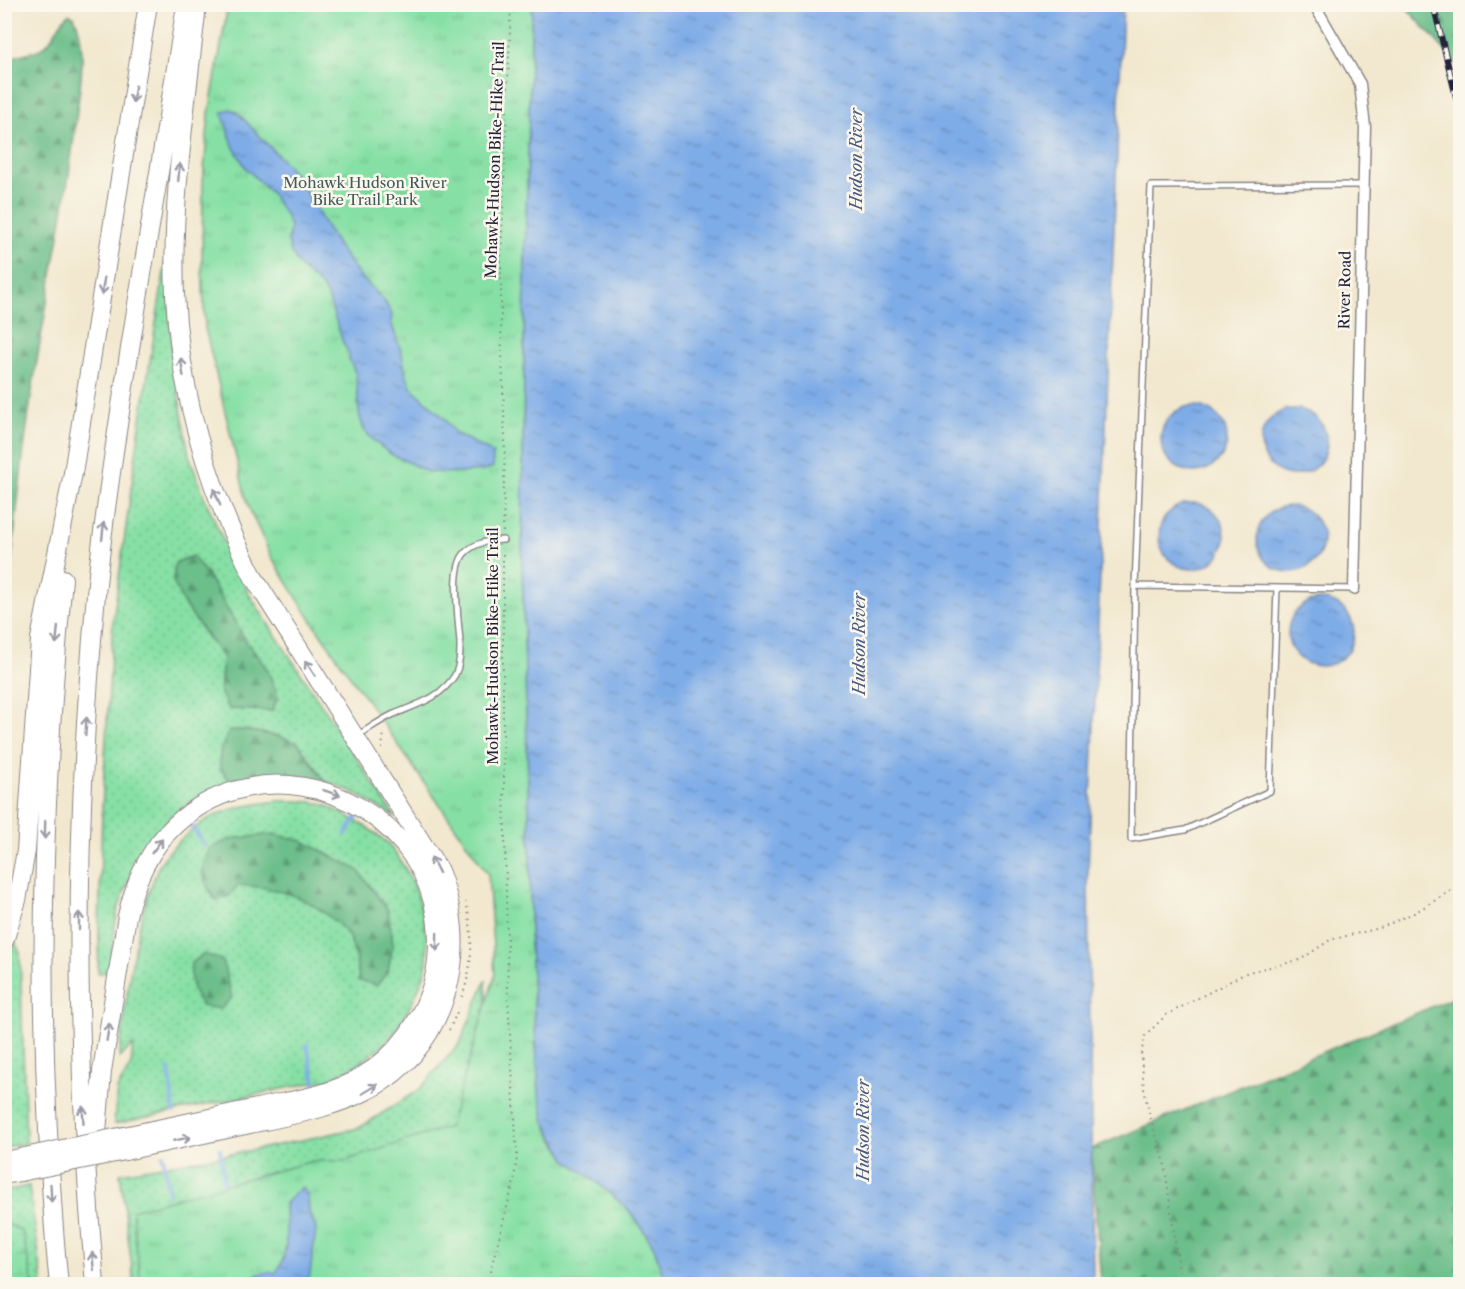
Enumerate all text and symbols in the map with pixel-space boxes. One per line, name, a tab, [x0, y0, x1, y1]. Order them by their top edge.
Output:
street label: Mohawk-Hudson Bike-Hike Trail	[481, 41, 508, 279]
one-way arrow	[128, 83, 139, 103]
water label: Hudson River	[846, 106, 866, 212]
one-way arrow	[174, 163, 185, 183]
park label: Mohawk Hudson River Bike Trail Park	[283, 173, 447, 209]
street label: River Road	[1334, 251, 1355, 329]
one-way arrow	[97, 276, 108, 296]
one-way arrow	[177, 357, 188, 377]
one-way arrow	[211, 488, 222, 507]
one-way arrow	[98, 522, 109, 542]
street label: Mohawk-Hudson Bike-Hike Trail	[483, 527, 502, 765]
water label: Hudson River	[849, 591, 869, 697]
one-way arrow	[51, 625, 62, 645]
one-way arrow	[304, 660, 316, 677]
one-way arrow	[81, 716, 92, 736]
one-way arrow	[322, 789, 341, 800]
one-way arrow	[39, 819, 50, 839]
one-way arrow	[151, 838, 163, 854]
one-way arrow	[429, 856, 441, 874]
one-way arrow	[73, 911, 85, 931]
one-way arrow	[432, 932, 443, 952]
one-way arrow	[102, 1023, 113, 1042]
water label: Hudson River	[853, 1077, 873, 1183]
one-way arrow	[361, 1083, 378, 1095]
one-way arrow	[77, 1106, 88, 1126]
one-way arrow	[172, 1132, 191, 1144]
one-way arrow	[46, 1182, 57, 1202]
one-way arrow	[87, 1251, 98, 1271]

